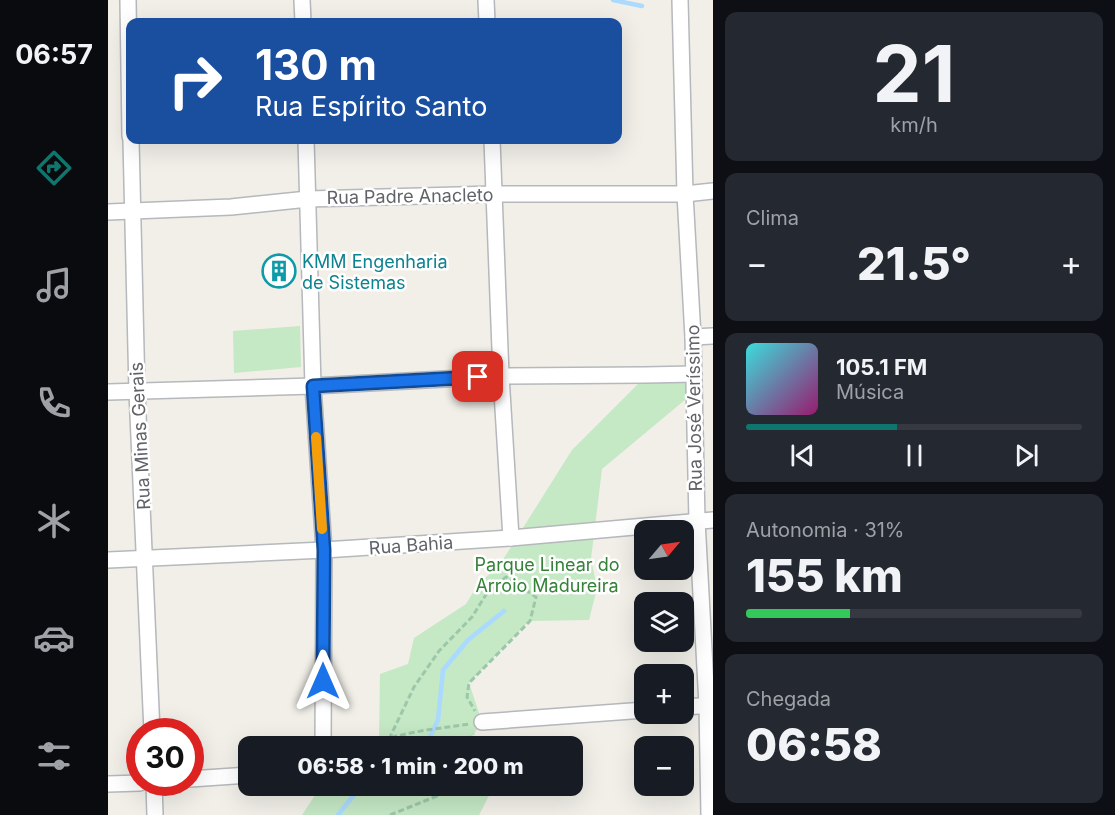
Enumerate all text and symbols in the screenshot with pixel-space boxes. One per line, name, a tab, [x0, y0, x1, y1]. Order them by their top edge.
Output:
text: 21	[873, 26, 955, 121]
text: 06:57	[15, 38, 93, 71]
text: 130 m	[255, 39, 377, 90]
icon: right	[156, 42, 234, 120]
text: Rua Espírito Santo	[255, 90, 487, 123]
text: km/h	[890, 113, 938, 137]
icon: directions	[33, 147, 75, 189]
street label: Rua Padre Anacleto	[326, 184, 494, 208]
text: Clima	[746, 206, 799, 230]
text: 21.5°	[857, 236, 971, 291]
text: −	[746, 243, 768, 283]
text: +	[1060, 243, 1082, 283]
place label: KMM Engenharia de Sistemas	[302, 251, 448, 293]
building icon: KMM Engenharia de Sistemas	[261, 253, 297, 289]
icon: music	[33, 264, 75, 306]
street label: Rua José Veríssimo	[682, 324, 706, 492]
pin	[452, 351, 503, 402]
text: 105.1 FM	[836, 354, 927, 380]
icon: arrive	[461, 360, 494, 393]
street label: Rua Minas Gerais	[126, 362, 154, 510]
text: Música	[836, 380, 904, 404]
icon: phone	[33, 382, 75, 424]
icon: previous	[786, 439, 819, 472]
icon: pause	[898, 439, 931, 472]
icon: next	[1010, 439, 1043, 472]
icon: climate	[33, 500, 75, 542]
text: Autonomia · 31%	[746, 518, 905, 542]
north arrow	[634, 520, 694, 580]
map controls	[634, 520, 694, 796]
street label: Rua Bahia	[368, 532, 454, 558]
text: 155 km	[746, 548, 903, 603]
park label: Parque Linear do Arroio Madureira	[475, 554, 619, 596]
button: layers	[634, 592, 694, 652]
icon: car	[33, 617, 75, 659]
position arrow	[291, 649, 355, 713]
button: +	[634, 664, 694, 724]
text: Chegada	[746, 687, 831, 711]
text: 06:58	[746, 717, 882, 772]
speed limit sign: 30	[126, 718, 204, 796]
icon: filters	[33, 735, 75, 777]
button: −	[634, 736, 694, 796]
text: 06:58 · 1 min · 200 m	[297, 753, 524, 779]

